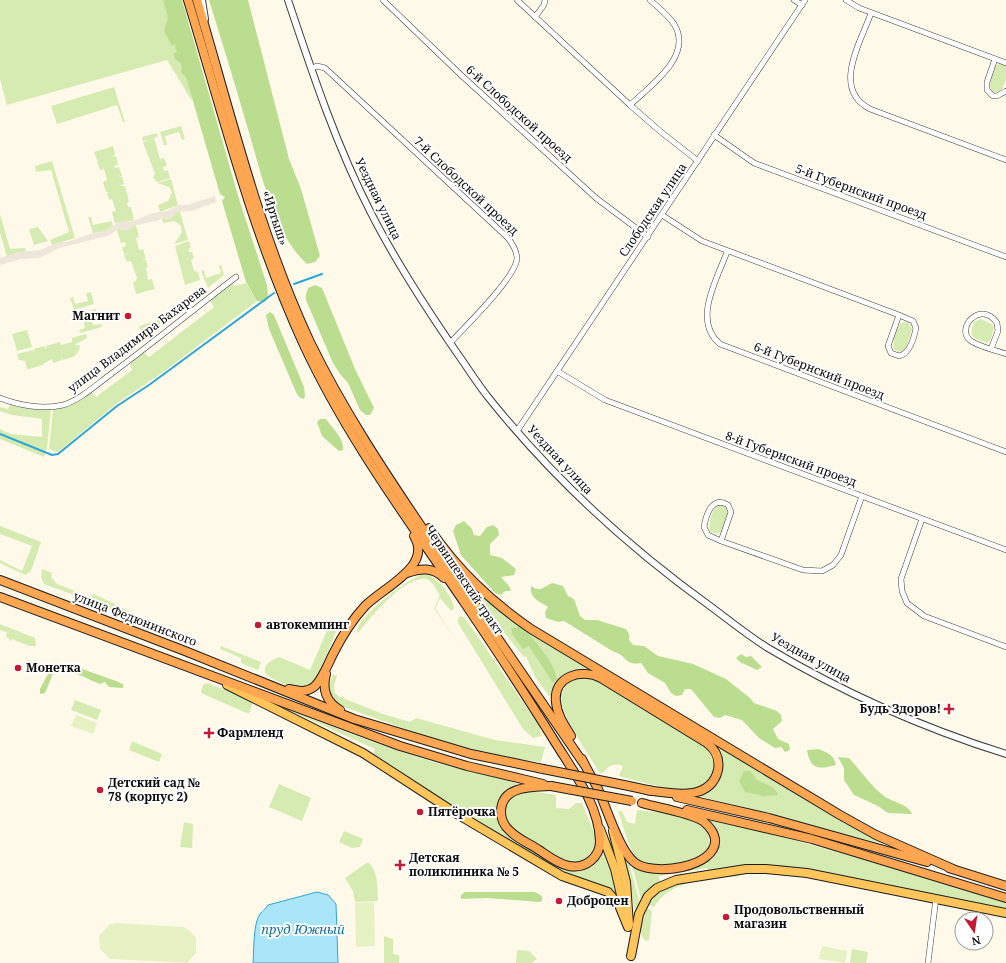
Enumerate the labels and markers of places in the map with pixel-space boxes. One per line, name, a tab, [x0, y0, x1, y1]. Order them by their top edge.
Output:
place label: Магнит	[72, 307, 120, 324]
marker: Магнит	[123, 311, 133, 321]
place label: автокемпинг	[266, 616, 349, 633]
marker: автокемпинг	[253, 620, 263, 630]
place label: Монетка	[26, 659, 81, 676]
marker: Монетка	[13, 663, 23, 673]
place label: Будь Здоров!	[860, 700, 941, 717]
marker: Будь Здоров!	[944, 704, 954, 714]
place label: Фармленд	[217, 724, 284, 741]
marker: Фармленд	[204, 728, 214, 738]
place label: Детский сад № 78 (корпус 2)	[108, 774, 201, 805]
marker: Детский сад № 78 (корпус 2)	[95, 785, 105, 795]
place label: Пятёрочка	[428, 803, 496, 820]
marker: Пятёрочка	[415, 807, 425, 817]
place label: Детская поликлиника № 5	[409, 849, 519, 880]
marker: Детская поликлиника № 5	[394, 859, 406, 871]
place label: Доброцен	[567, 892, 628, 909]
marker: Доброцен	[554, 896, 564, 906]
place label: Продовольственный магазин	[734, 901, 864, 932]
marker: Продовольственный магазин	[721, 912, 731, 922]

